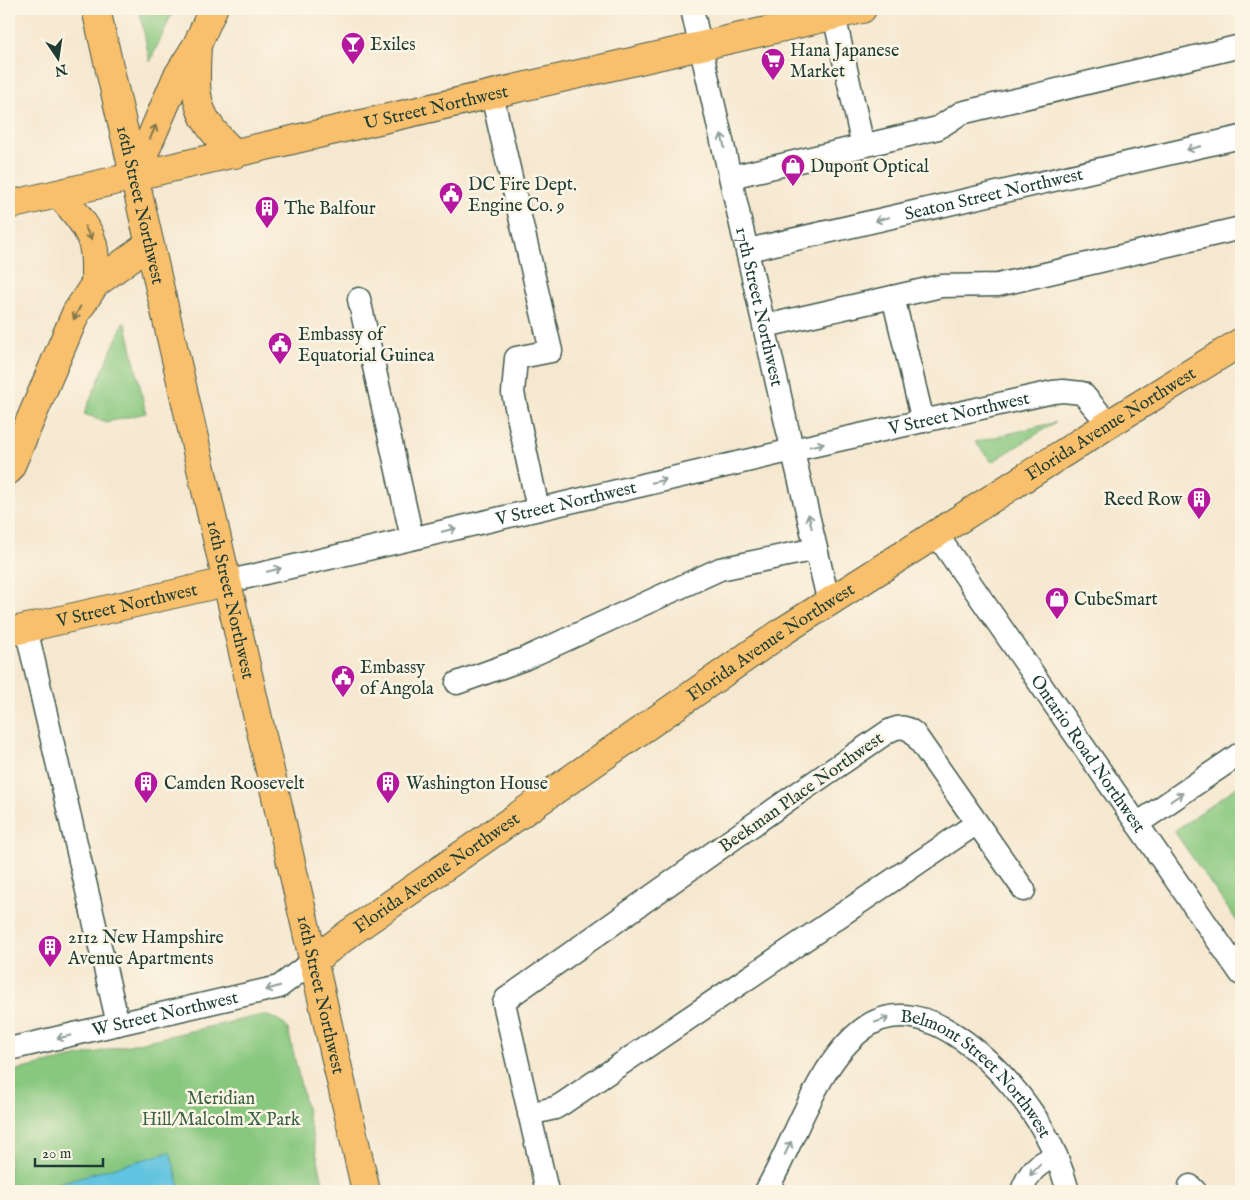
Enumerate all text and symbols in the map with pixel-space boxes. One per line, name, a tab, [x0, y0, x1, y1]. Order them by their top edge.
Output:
bar icon: Exiles	[340, 31, 366, 65]
north arrow	[32, 32, 82, 82]
place label: Exiles	[370, 34, 415, 57]
place label: Hana Japanese Market	[790, 40, 899, 84]
supermarket icon: Hana Japanese Market	[760, 47, 786, 81]
text: N	[53, 59, 70, 80]
street label: U Street Northwest	[362, 81, 511, 136]
street label: 16th Street Northwest	[110, 124, 169, 287]
one-way arrow	[148, 125, 158, 140]
one-way arrow	[718, 134, 727, 150]
one-way arrow	[1186, 144, 1202, 153]
shop icon: Dupont Optical	[780, 153, 806, 187]
place label: Dupont Optical	[810, 156, 929, 179]
street label: Seaton Street Northwest	[902, 164, 1086, 227]
place label: DC Fire Dept. Engine Co. 9	[468, 174, 577, 218]
public building icon: DC Fire Dept. Engine Co. 9	[438, 181, 464, 215]
building icon: The Balfour	[254, 195, 280, 229]
place label: The Balfour	[284, 198, 376, 221]
one-way arrow	[874, 215, 890, 224]
one-way arrow	[84, 225, 93, 240]
street label: 17th Street Northwest	[729, 225, 787, 389]
one-way arrow	[72, 305, 81, 320]
place label: Embassy of Equatorial Guinea	[298, 324, 435, 368]
public building icon: Embassy of Equatorial Guinea	[267, 331, 293, 365]
street label: Florida Avenue Northwest	[1022, 363, 1201, 487]
street label: V Street Northwest	[885, 388, 1032, 442]
one-way arrow	[808, 440, 824, 449]
one-way arrow	[650, 476, 666, 485]
street label: V Street Northwest	[493, 477, 639, 532]
building icon: Reed Row	[1186, 486, 1212, 520]
place label: Reed Row	[1103, 489, 1183, 512]
one-way arrow	[805, 514, 814, 530]
street label: 16th Street Northwest	[200, 519, 259, 682]
one-way arrow	[441, 525, 457, 534]
one-way arrow	[265, 565, 281, 574]
street label: V Street Northwest	[54, 579, 200, 634]
street label: Florida Avenue Northwest	[683, 579, 859, 708]
shop icon: CubeSmart	[1044, 586, 1070, 620]
place label: CubeSmart	[1074, 589, 1158, 612]
place label: Embassy of Angola	[360, 657, 434, 701]
public building icon: Embassy of Angola	[330, 664, 356, 698]
street label: Ontario Road Northwest	[1024, 671, 1150, 838]
street label: Beekman Place Northwest	[715, 728, 889, 859]
building icon: Camden Roosevelt	[133, 770, 159, 804]
building icon: Washington House	[375, 770, 401, 804]
place label: Camden Roosevelt	[164, 773, 305, 796]
place label: Washington House	[406, 773, 548, 796]
one-way arrow	[1170, 791, 1184, 802]
street label: Florida Avenue Northwest	[350, 808, 525, 939]
street label: 16th Street Northwest	[290, 913, 349, 1077]
place label: 2112 New Hampshire Avenue Apartments	[67, 927, 224, 971]
building icon: 2112 New Hampshire Avenue Apartments	[37, 934, 63, 968]
one-way arrow	[265, 983, 281, 993]
street label: W Street Northwest	[90, 987, 241, 1043]
street label: Belmont Street Northwest	[899, 1006, 1055, 1143]
one-way arrow	[873, 1015, 889, 1024]
one-way arrow	[56, 1033, 72, 1042]
park label: Meridian Hill/Malcolm X Park	[142, 1088, 301, 1132]
scale bar	[35, 1135, 102, 1167]
one-way arrow	[784, 1141, 793, 1156]
text: 20 m	[42, 1144, 72, 1163]
one-way arrow	[1029, 1163, 1041, 1176]

